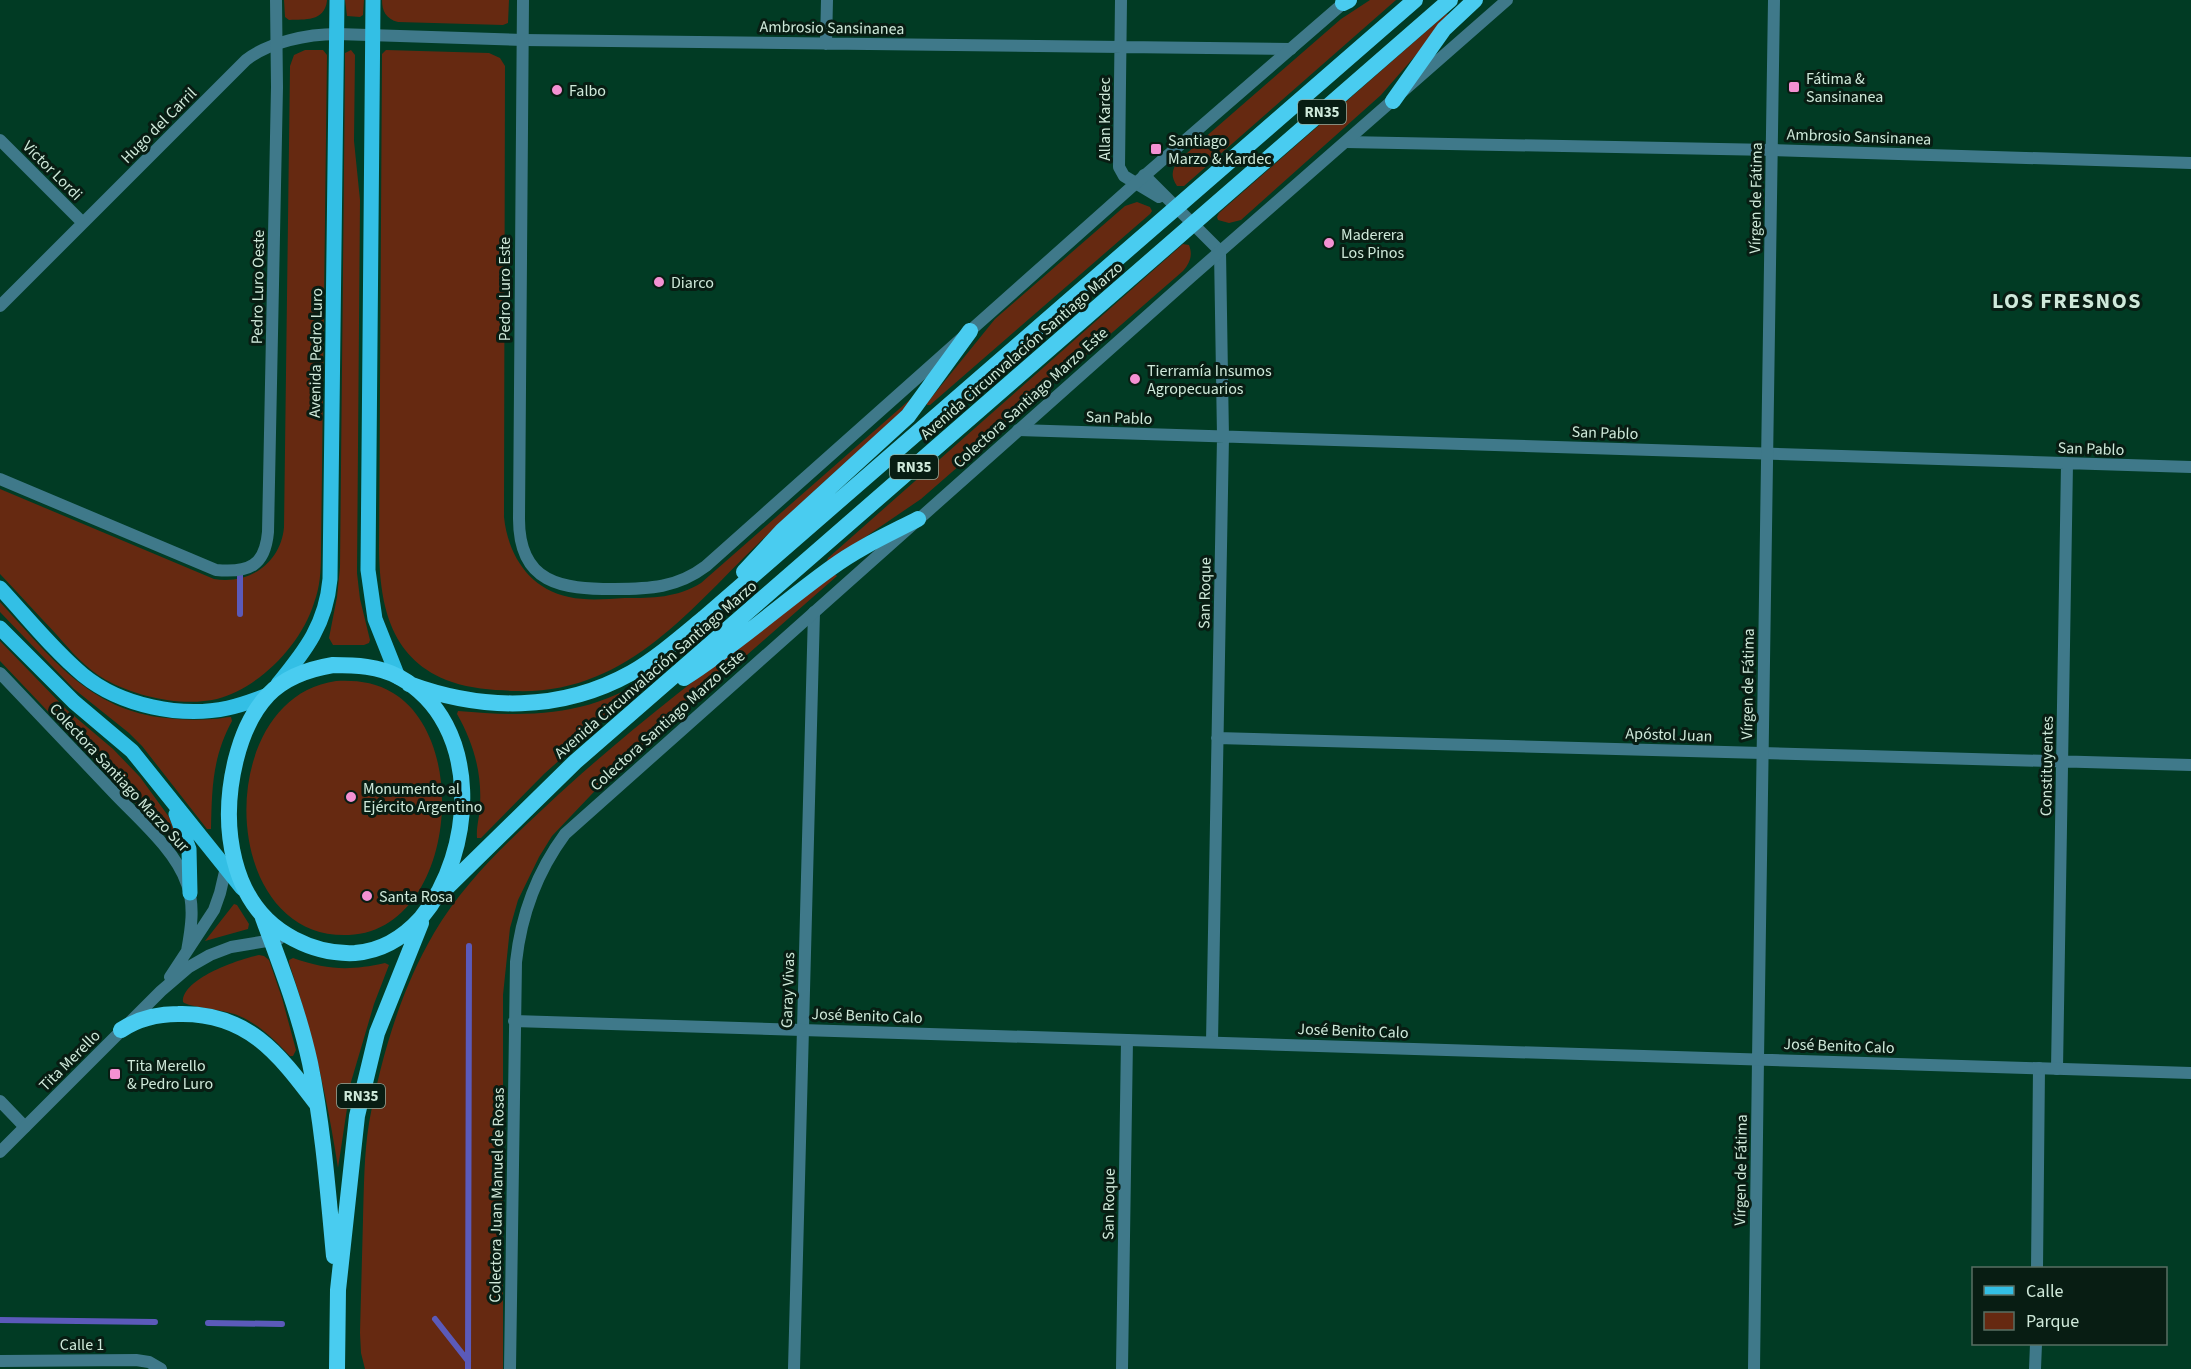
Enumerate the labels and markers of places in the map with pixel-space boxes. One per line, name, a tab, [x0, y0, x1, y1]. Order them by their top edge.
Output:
place label: Fátima & Sansinanea	[1806, 68, 1883, 108]
place label: Falbo	[569, 80, 606, 102]
marker: Fátima & Sansinanea	[1787, 80, 1801, 94]
marker: Falbo	[550, 83, 564, 97]
place label: Santiago Marzo & Kardec	[1168, 130, 1271, 170]
marker: Santiago Marzo & Kardec	[1149, 142, 1163, 156]
place label: Maderera Los Pinos	[1341, 224, 1405, 264]
marker: Maderera Los Pinos	[1322, 236, 1336, 250]
place label: Diarco	[671, 272, 714, 294]
marker: Diarco	[652, 275, 666, 289]
place label: Tierramía Insumos Agropecuarios	[1147, 360, 1272, 400]
marker: Tierramía Insumos Agropecuarios	[1128, 372, 1142, 386]
place label: Monumento al Ejército Argentino	[363, 778, 482, 818]
marker: Monumento al Ejército Argentino	[344, 790, 358, 804]
place label: Santa Rosa	[379, 886, 453, 908]
marker: Santa Rosa	[360, 889, 374, 903]
place label: Tita Merello & Pedro Luro	[127, 1055, 213, 1095]
marker: Tita Merello & Pedro Luro	[108, 1067, 122, 1081]

